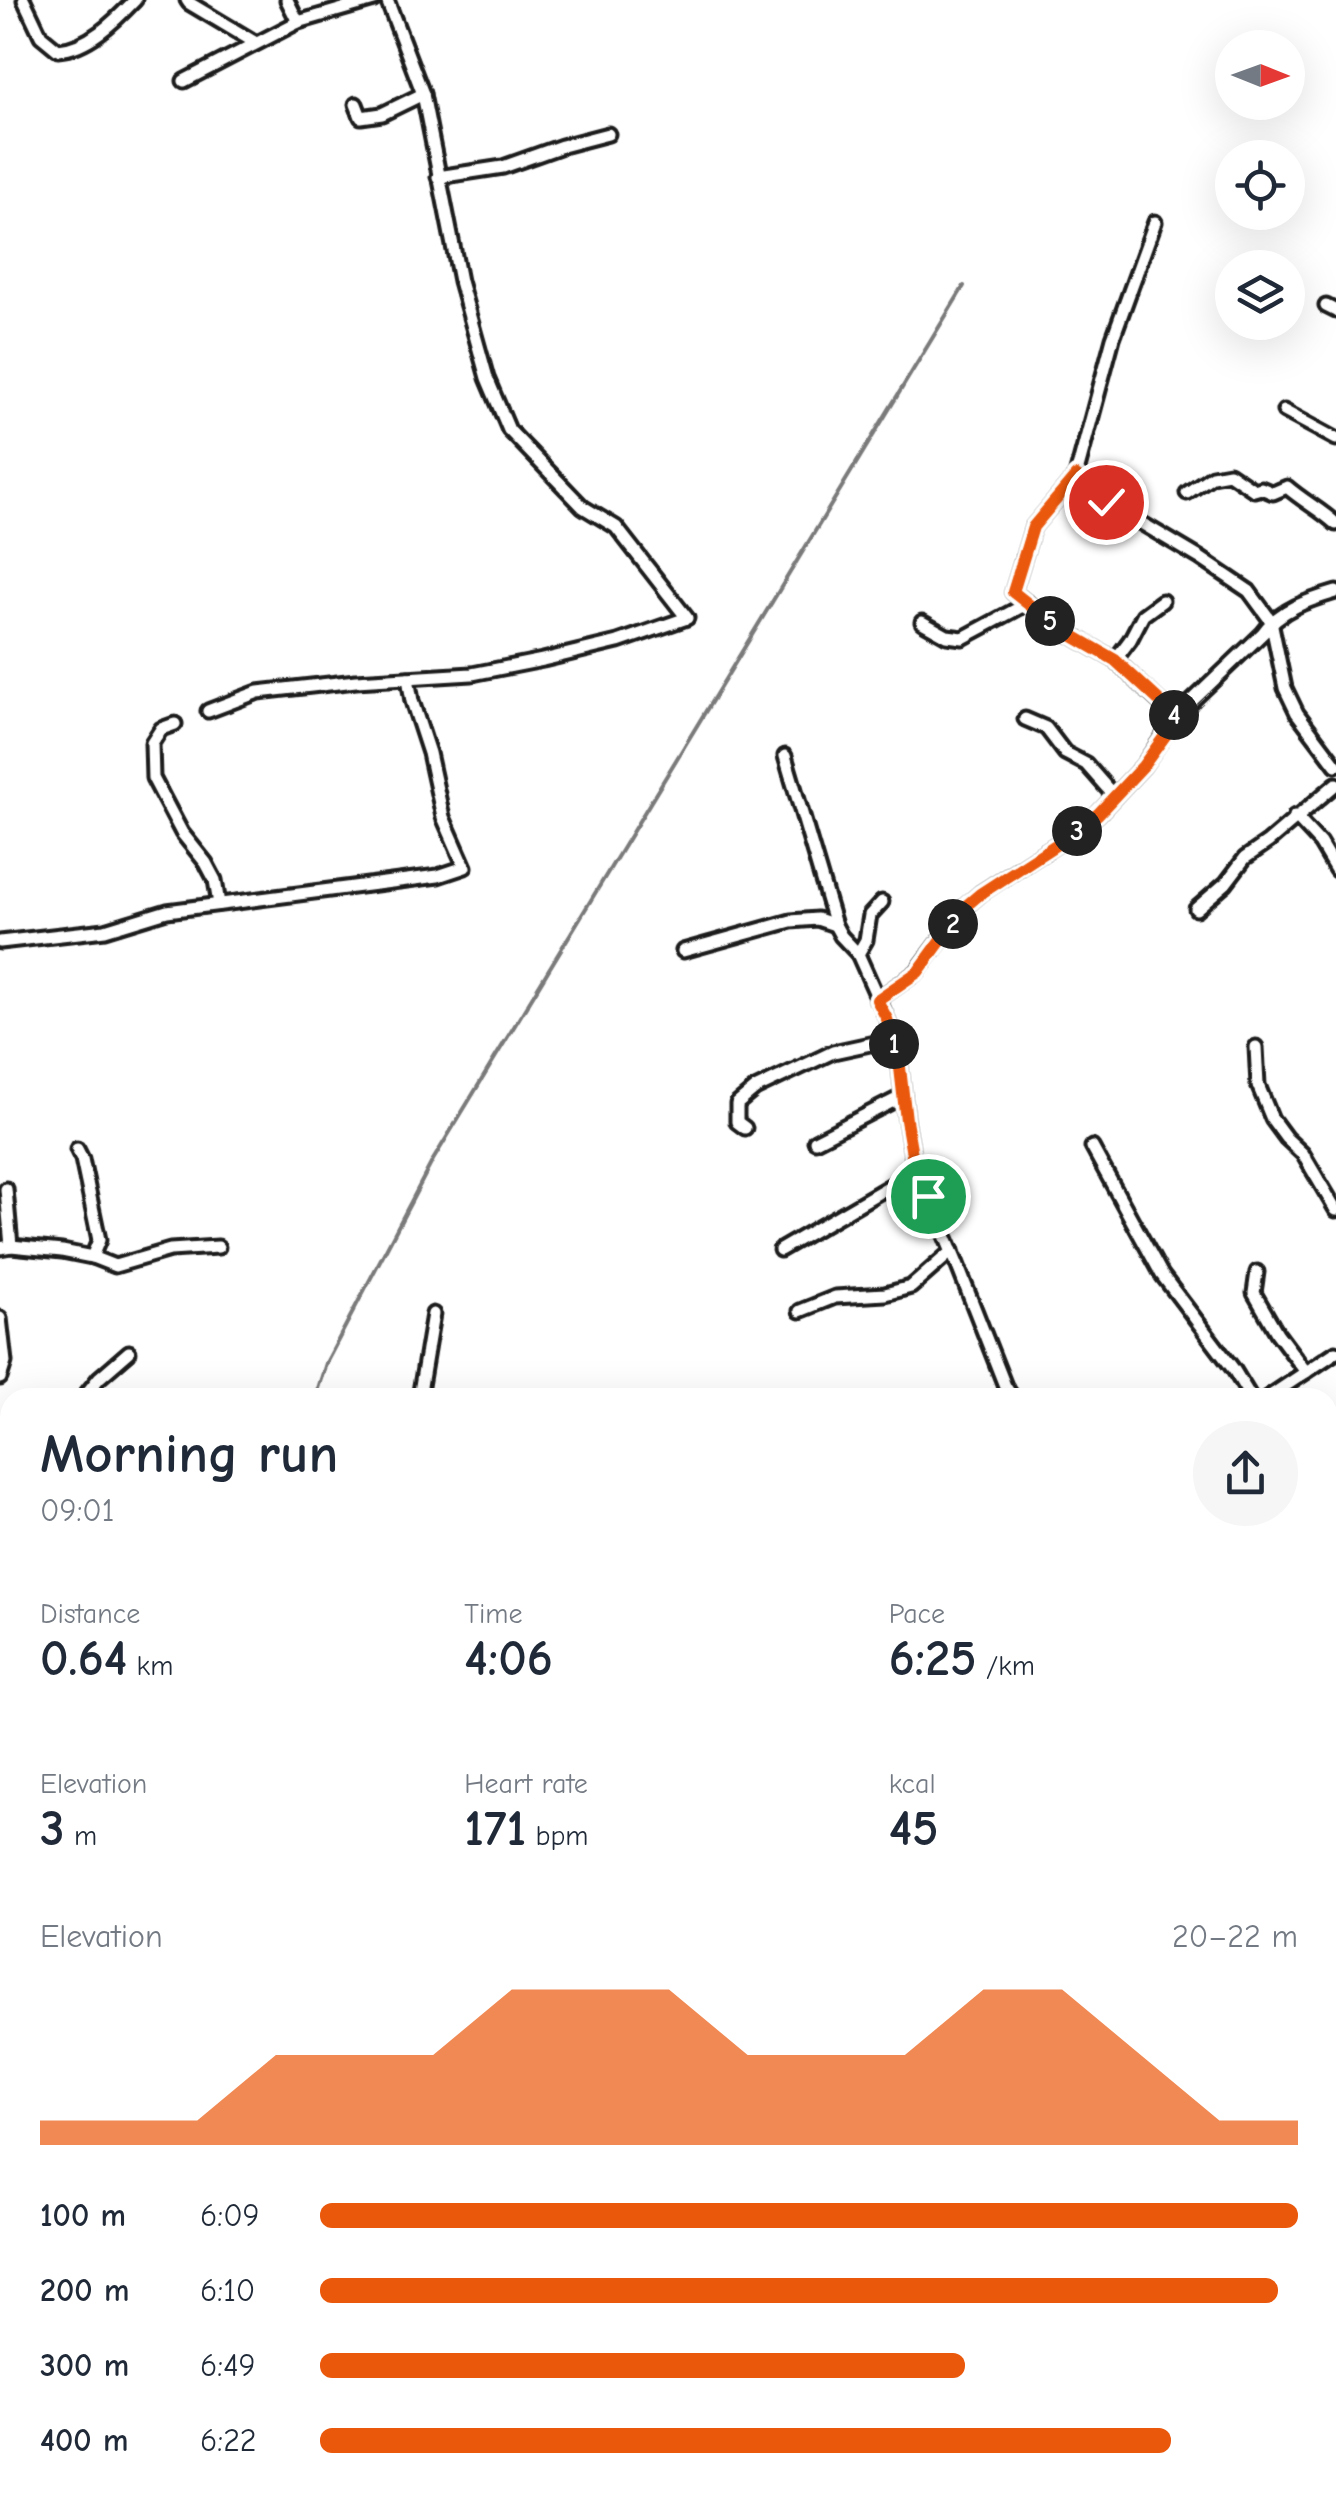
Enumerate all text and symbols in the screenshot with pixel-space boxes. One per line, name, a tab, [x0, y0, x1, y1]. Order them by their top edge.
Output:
north arrow	[1215, 30, 1305, 120]
map controls	[1215, 30, 1305, 340]
button: locate	[1215, 140, 1305, 230]
button: layers	[1215, 250, 1305, 340]
pin	[1064, 460, 1149, 545]
icon: check	[1079, 475, 1134, 530]
pin: 5	[1025, 596, 1075, 646]
text: 5	[1043, 605, 1057, 637]
pin: 4	[1149, 690, 1199, 740]
text: 4	[1167, 699, 1181, 731]
pin: 3	[1052, 806, 1102, 856]
text: 3	[1070, 815, 1084, 847]
pin: 2	[928, 899, 978, 949]
text: 2	[946, 908, 960, 940]
pin: 1	[869, 1019, 919, 1069]
text: 1	[888, 1028, 900, 1060]
pin	[886, 1154, 971, 1239]
icon: arrive	[901, 1169, 956, 1224]
button: share	[1193, 1421, 1298, 1526]
text: Morning run	[40, 1422, 338, 1486]
text: 09:01	[40, 1492, 114, 1529]
text: Distance	[40, 1598, 140, 1630]
text: Time	[464, 1598, 522, 1630]
text: Pace	[889, 1598, 945, 1630]
text: 0.64	[40, 1630, 127, 1688]
text: 4:06	[464, 1630, 553, 1688]
text: 6:25	[889, 1630, 977, 1688]
text: km	[127, 1650, 173, 1682]
text: /km	[977, 1650, 1035, 1682]
text: Elevation	[40, 1768, 147, 1800]
text: Heart rate	[464, 1768, 588, 1800]
text: kcal	[889, 1768, 936, 1800]
text: 3	[40, 1800, 65, 1858]
text: 171	[464, 1800, 526, 1858]
text: 45	[889, 1800, 939, 1858]
text: m	[65, 1820, 97, 1852]
text: bpm	[526, 1820, 589, 1852]
text: Elevation	[40, 1918, 163, 1955]
text: 20–22 m	[1172, 1918, 1298, 1955]
text: 100 m	[40, 2197, 126, 2234]
text: 6:09	[200, 2197, 260, 2234]
text: 200 m	[40, 2272, 129, 2309]
text: 6:10	[200, 2272, 255, 2309]
text: 300 m	[40, 2347, 129, 2384]
text: 6:49	[200, 2347, 256, 2384]
text: 400 m	[40, 2422, 128, 2459]
text: 6:22	[200, 2422, 257, 2459]

